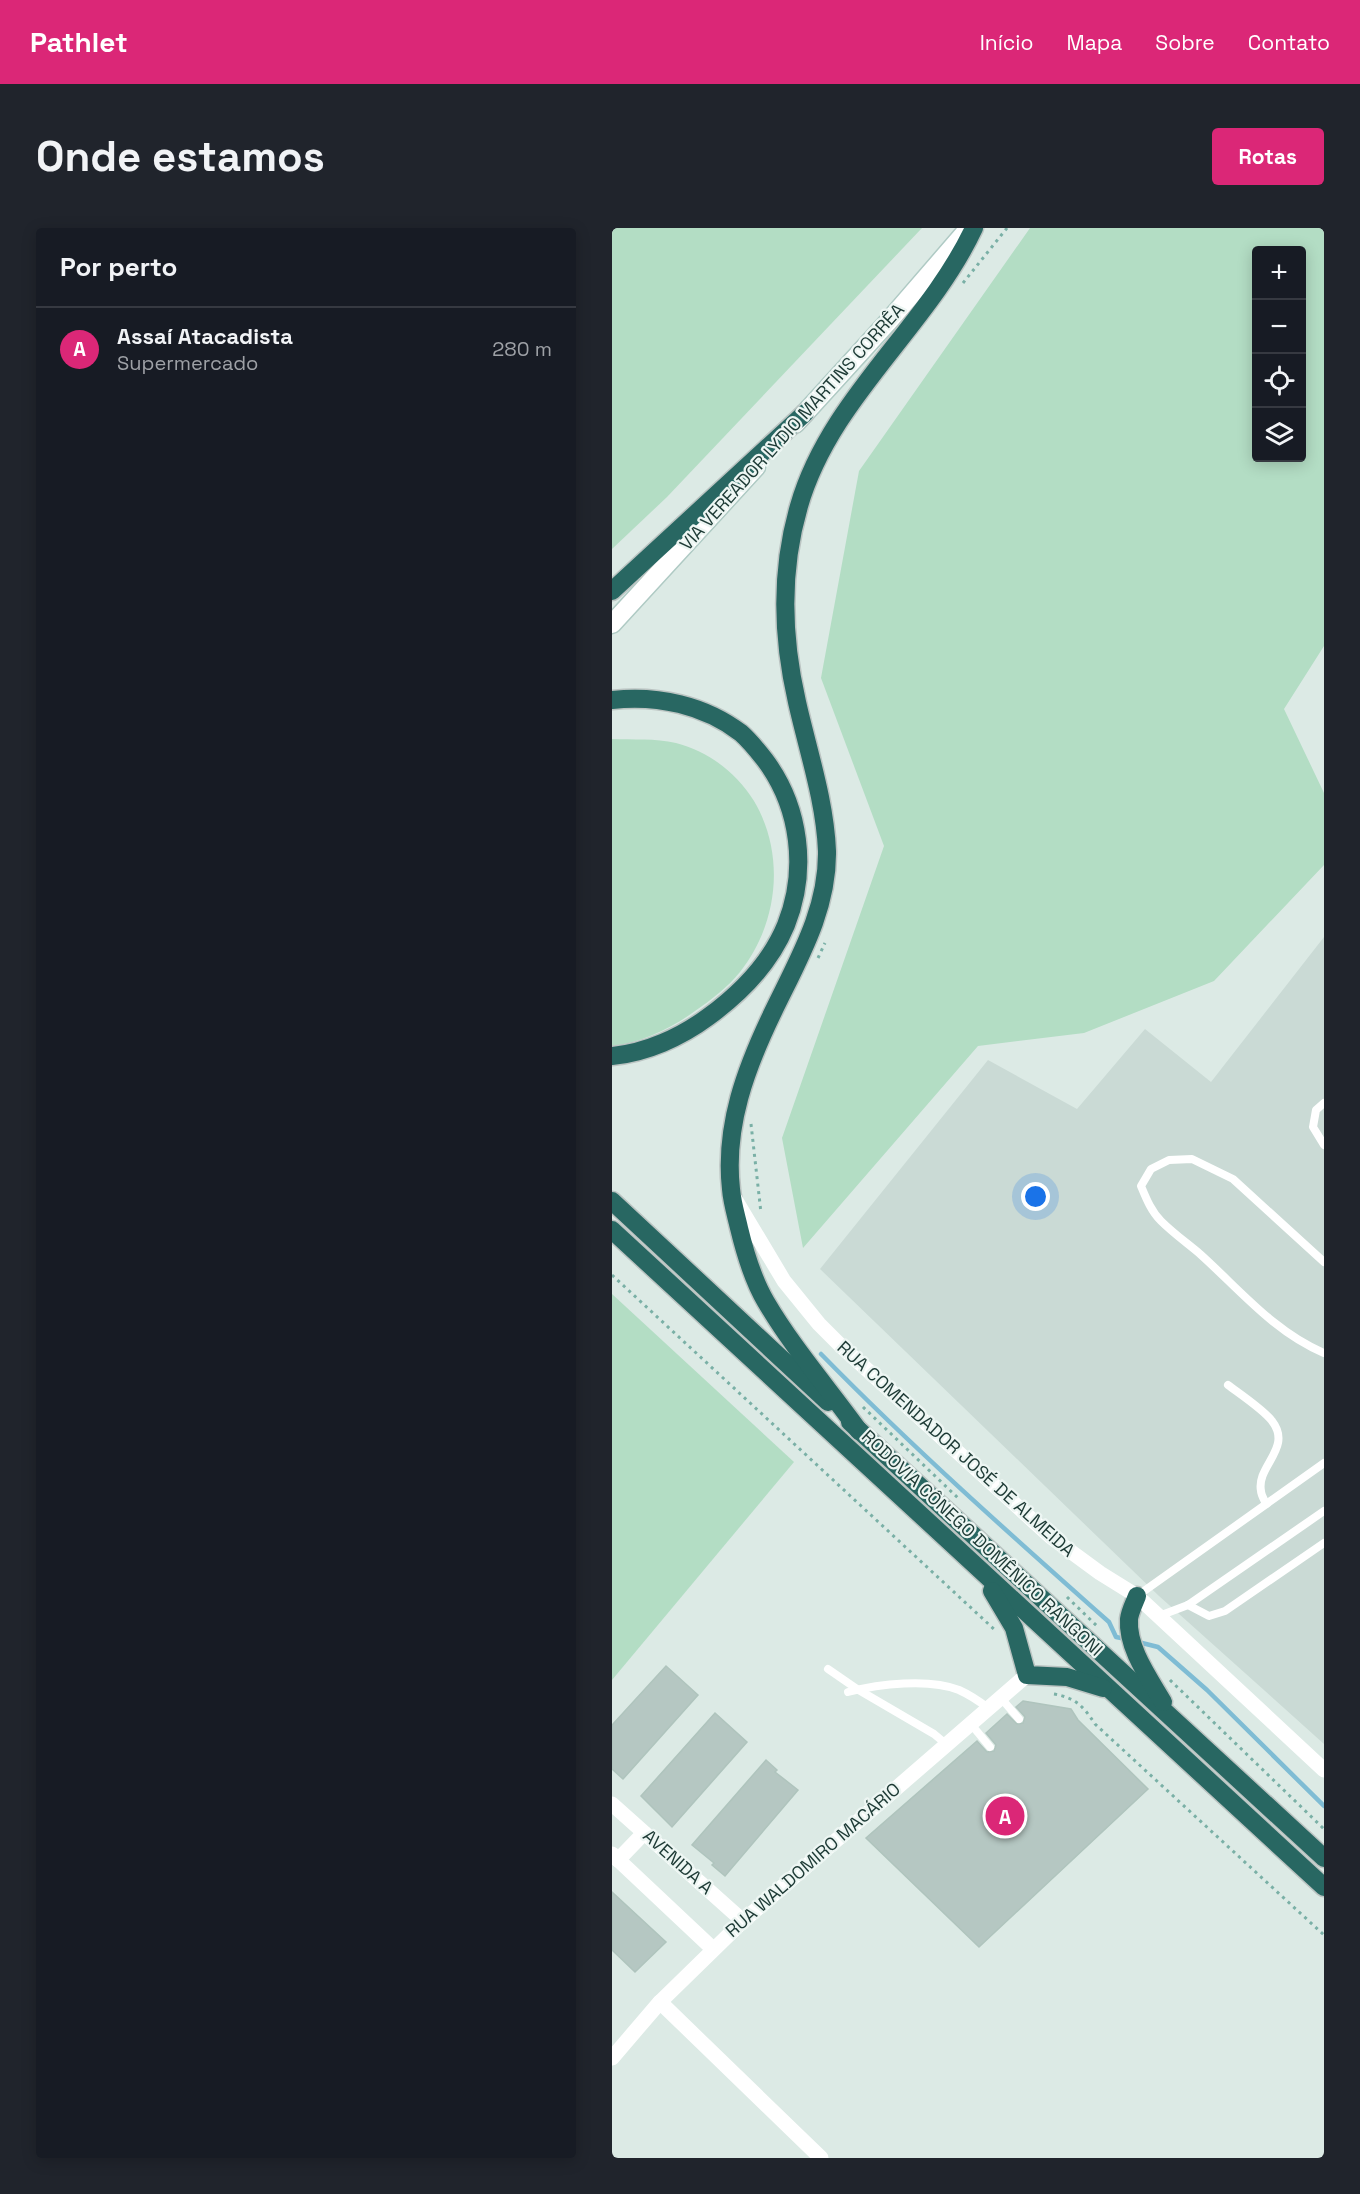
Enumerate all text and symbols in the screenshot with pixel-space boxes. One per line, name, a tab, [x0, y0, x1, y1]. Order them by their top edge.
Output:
text: Pathlet	[30, 24, 128, 60]
text: Início	[980, 29, 1033, 56]
text: Mapa	[1066, 29, 1122, 56]
text: Sobre	[1155, 29, 1215, 56]
text: Contato	[1248, 29, 1330, 56]
button: Rotas	[1212, 128, 1324, 185]
text: Onde estamos	[36, 130, 325, 183]
map controls	[1252, 246, 1306, 462]
button: +	[1252, 246, 1306, 300]
text: Por perto	[60, 250, 177, 284]
street label: VIA VEREADOR LYDIO MARTINS CORRÊA	[674, 298, 909, 555]
button: −	[1252, 300, 1306, 354]
text: Assaí Atacadista	[117, 322, 293, 350]
text: A	[73, 336, 86, 362]
text: 280 m	[492, 336, 552, 362]
text: Supermercado	[117, 350, 258, 376]
button: locate	[1252, 354, 1306, 408]
button: layers	[1252, 408, 1306, 462]
your location	[1021, 1182, 1050, 1211]
street label: RUA COMENDADOR JOSÉ DE ALMEIDA	[833, 1336, 1080, 1562]
street label: RODOVIA CÔNEGO DOMÊNICO RANGONI	[857, 1425, 1108, 1661]
street label: RUA WALDOMIRO MACÁRIO	[720, 1777, 905, 1942]
pin: A	[986, 1794, 1024, 1838]
street label: AVENIDA A	[638, 1824, 718, 1899]

